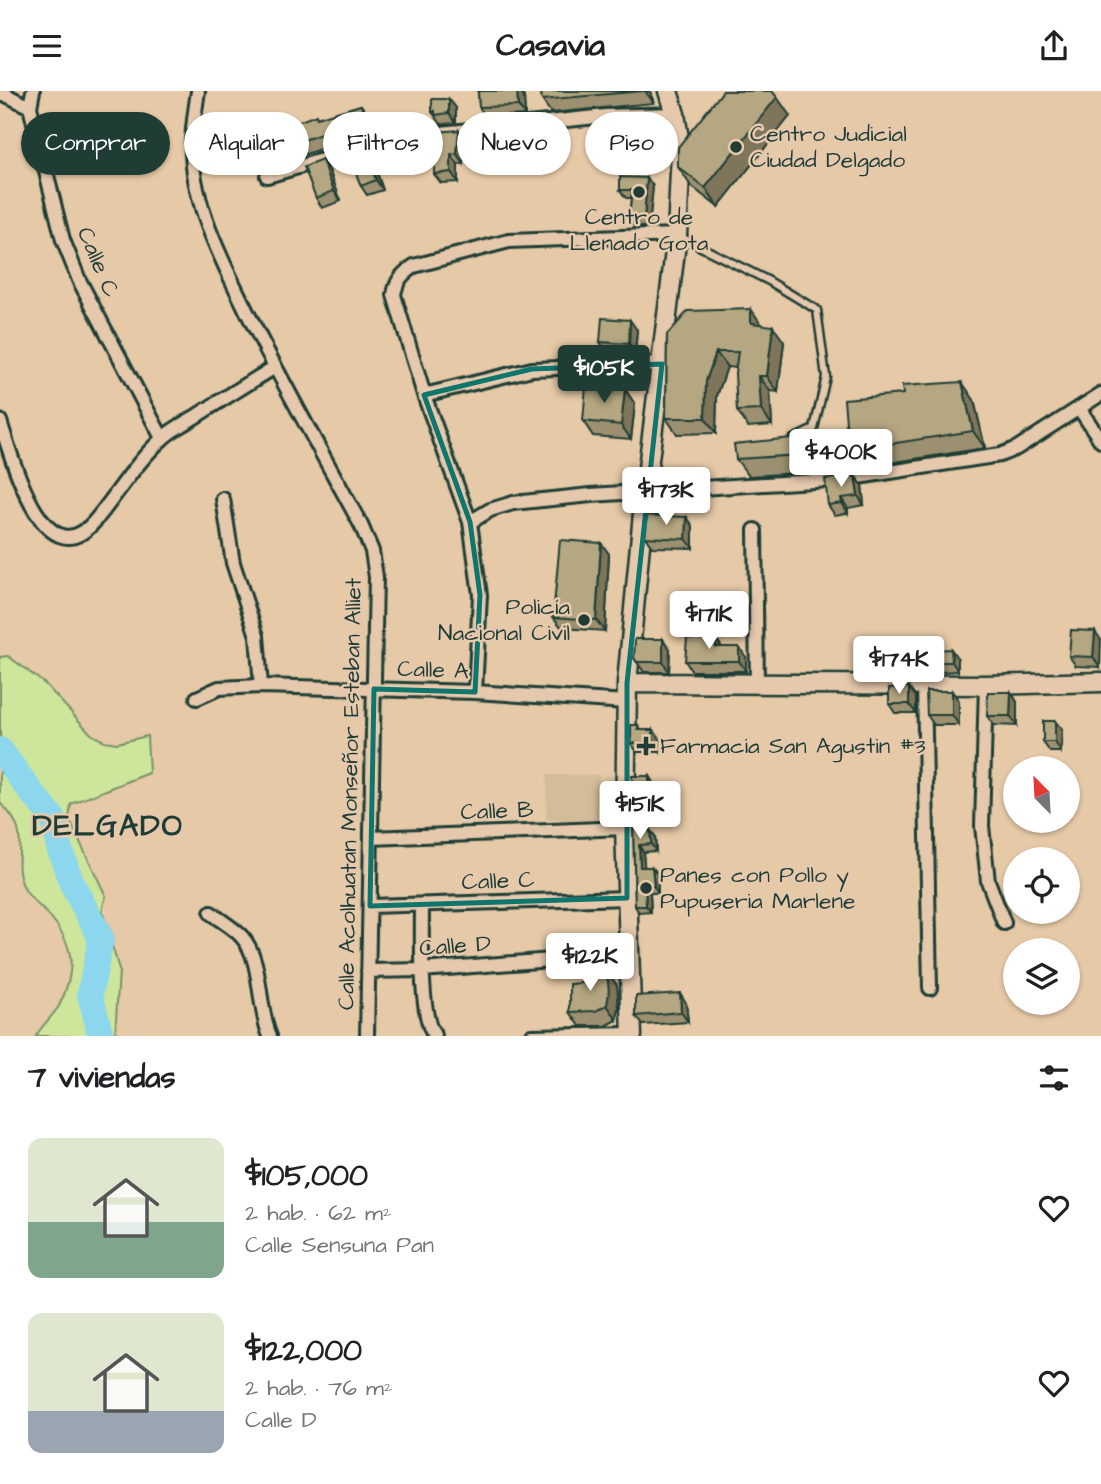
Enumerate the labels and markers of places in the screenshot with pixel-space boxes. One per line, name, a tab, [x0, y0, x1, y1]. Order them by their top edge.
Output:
place label: Centro Judicial Ciudad Delgado	[750, 118, 907, 177]
marker: Centro Judicial Ciudad Delgado	[728, 139, 744, 155]
marker: Centro de Llenado Gota	[631, 184, 647, 200]
place label: Centro de Llenado Gota	[570, 201, 709, 259]
pin: $105K	[555, 345, 653, 405]
pin: $400K	[792, 429, 890, 489]
pin: $173K	[617, 467, 715, 527]
place label: Policía Nacional Civil	[438, 591, 570, 649]
pin: $171K	[660, 591, 758, 651]
marker: Policía Nacional Civil	[576, 612, 592, 628]
pin: $174K	[850, 637, 948, 696]
place label: Farmacia San Agustin #3	[660, 730, 926, 763]
marker: Farmacia San Agustin #3	[638, 738, 654, 754]
pin: $151K	[591, 781, 689, 841]
place label: Panes con Pollo y Pupuseria Marlene	[660, 859, 855, 917]
marker: Panes con Pollo y Pupuseria Marlene	[638, 880, 654, 896]
pin: $122K	[541, 933, 639, 993]

